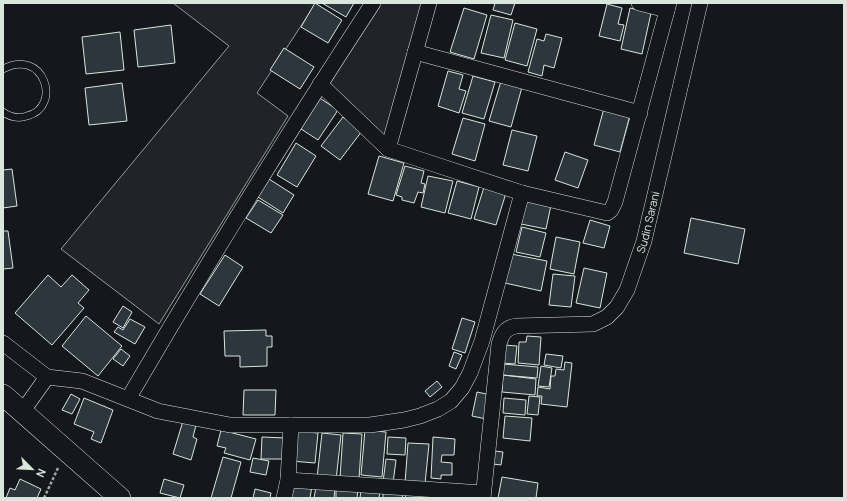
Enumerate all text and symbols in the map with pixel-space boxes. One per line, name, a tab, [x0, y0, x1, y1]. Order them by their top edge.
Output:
street label: Sudin Sarani	[632, 190, 662, 255]
north arrow	[12, 449, 52, 489]
text: N	[33, 467, 50, 480]

